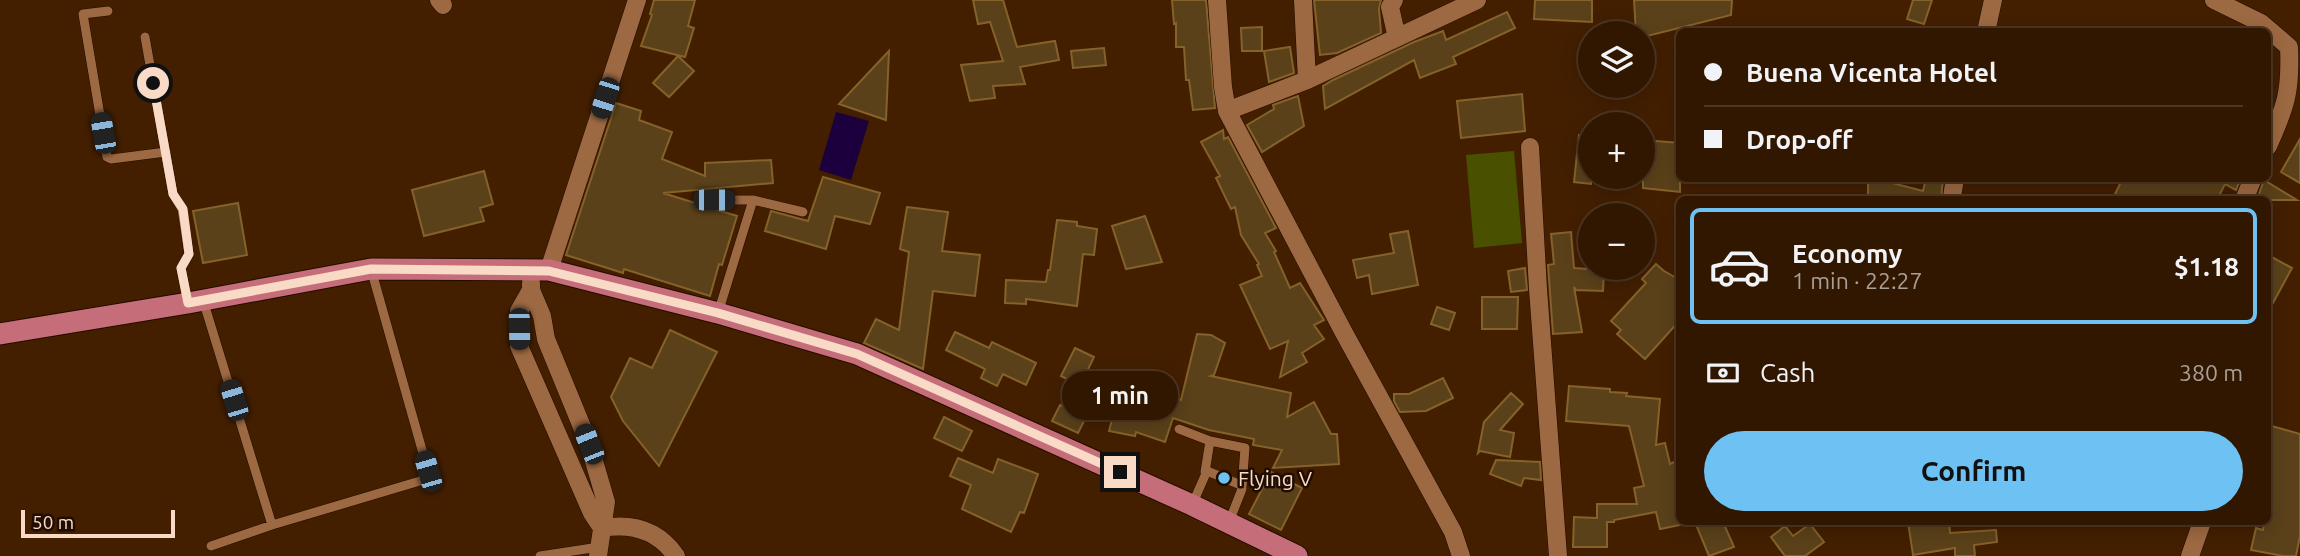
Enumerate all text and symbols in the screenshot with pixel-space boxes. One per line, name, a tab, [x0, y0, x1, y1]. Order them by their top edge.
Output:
map controls	[1578, 21, 1655, 280]
button: layers	[1578, 21, 1655, 98]
text: Buena Vicenta Hotel	[1746, 58, 1997, 87]
route start	[137, 67, 169, 99]
car	[589, 75, 622, 121]
car	[90, 110, 117, 156]
button: +	[1578, 112, 1655, 189]
text: Drop-off	[1746, 125, 1853, 154]
car	[694, 190, 736, 211]
button: −	[1578, 203, 1655, 280]
icon: car	[1708, 235, 1771, 298]
text: Economy	[1792, 239, 1902, 268]
text: $1.18	[2174, 252, 2239, 281]
text: 1 min · 22:27	[1792, 268, 1923, 293]
car	[509, 308, 530, 350]
icon: cash	[1704, 354, 1742, 392]
text: Cash	[1760, 358, 1815, 387]
text: 380 m	[2179, 360, 2243, 385]
callout: 1 min	[1062, 370, 1178, 420]
car	[218, 377, 251, 423]
text: 1 min	[1091, 383, 1149, 408]
car	[572, 421, 607, 467]
button: Confirm	[1704, 431, 2243, 511]
car	[413, 448, 444, 494]
route end	[1104, 456, 1136, 488]
place label: Flying V	[1238, 466, 1313, 490]
marker: Flying V	[1216, 470, 1232, 486]
scale bar	[21, 507, 175, 539]
text: 50 m	[32, 511, 74, 533]

